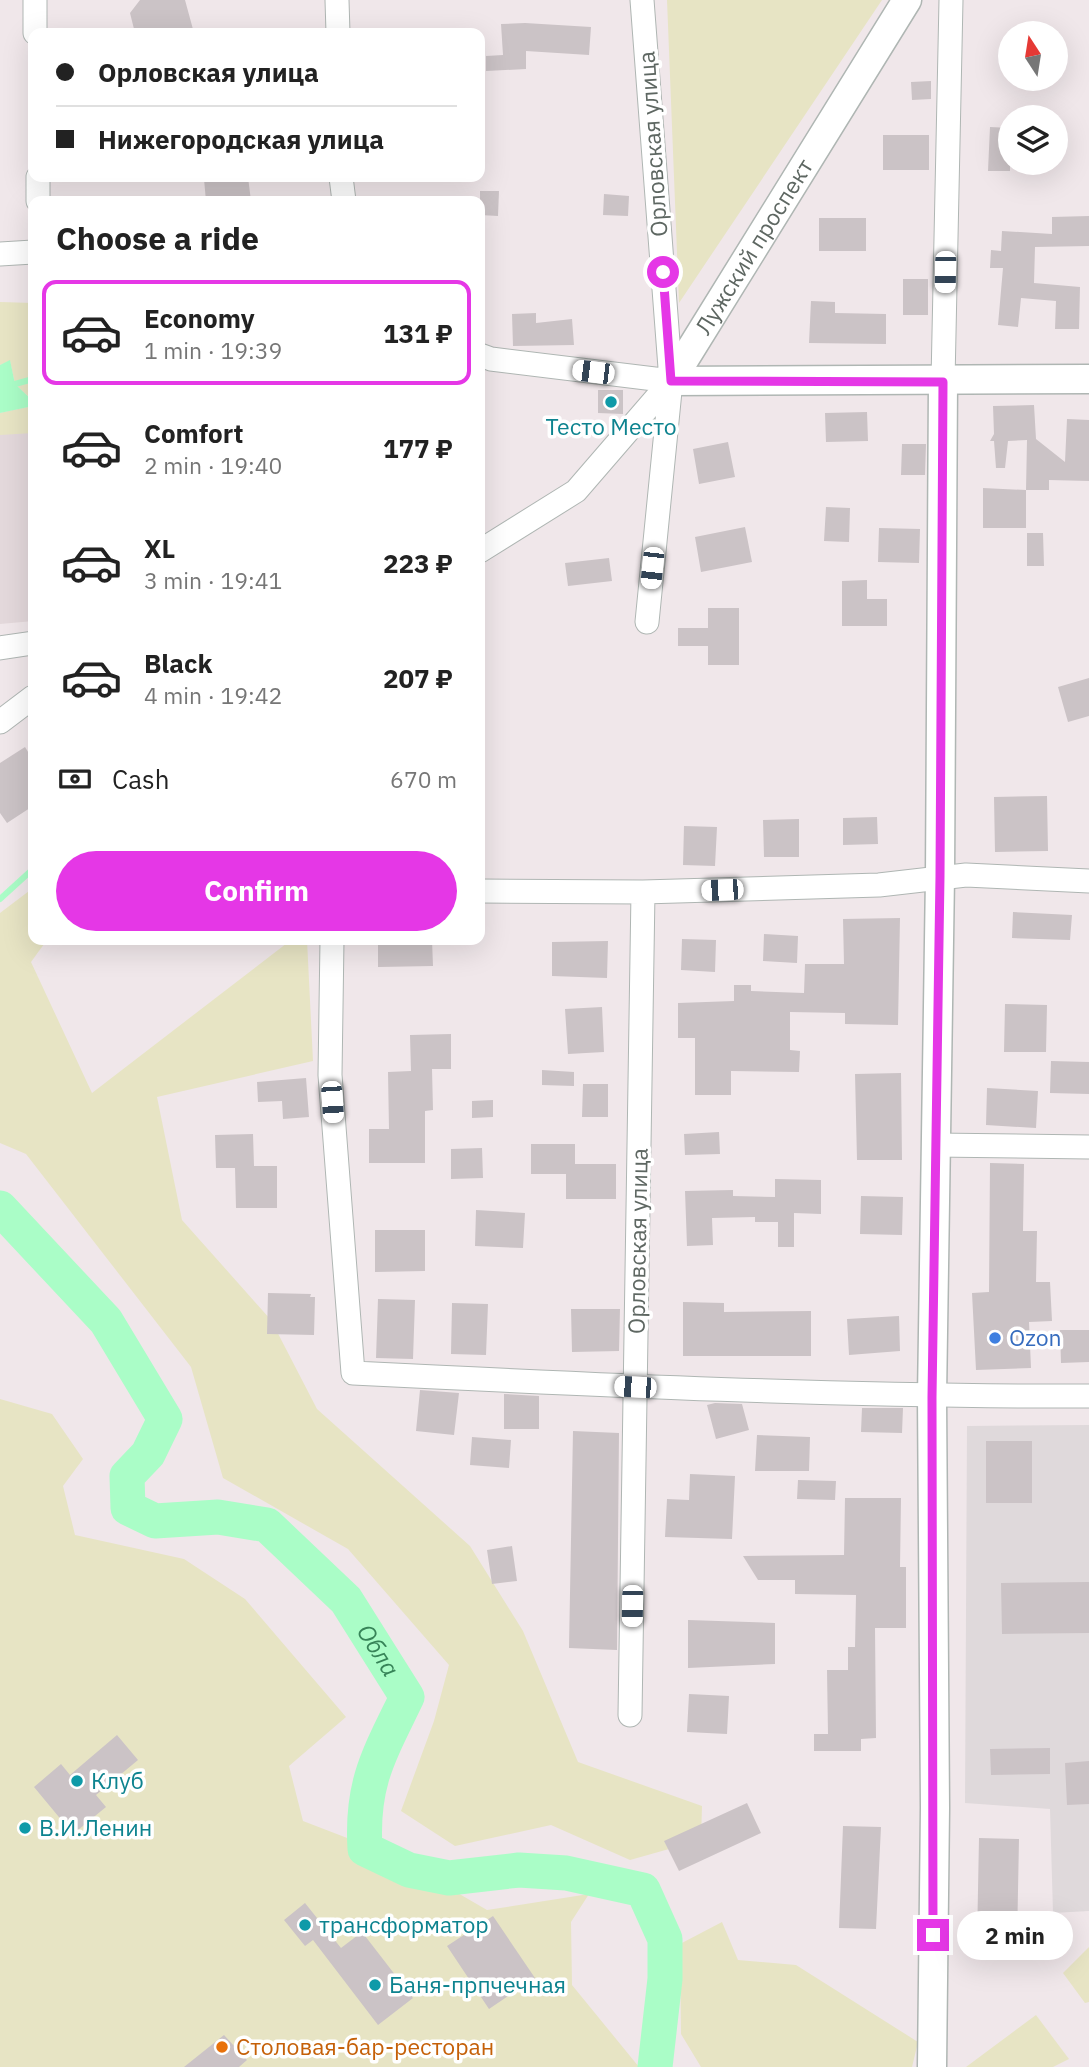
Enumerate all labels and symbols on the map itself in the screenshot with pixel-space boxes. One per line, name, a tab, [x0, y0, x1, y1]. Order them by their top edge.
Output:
north arrow	[998, 21, 1068, 91]
street label: Орловская улица	[631, 50, 673, 238]
street label: Лужский проспект	[688, 152, 819, 340]
car	[935, 251, 956, 293]
route start	[647, 256, 679, 288]
car	[571, 359, 616, 385]
marker: Тесто Место	[603, 394, 619, 410]
place label: Тесто Место	[545, 411, 677, 441]
car	[640, 546, 665, 590]
car	[701, 879, 744, 901]
car	[321, 1080, 344, 1124]
street label: Орловская улица	[620, 1148, 654, 1334]
place label: Ozon	[1009, 1322, 1062, 1352]
marker: Ozon	[987, 1330, 1003, 1346]
car	[614, 1375, 657, 1399]
car	[622, 1585, 643, 1627]
water label: Обла	[350, 1618, 407, 1682]
place label: Клуб	[91, 1765, 144, 1795]
marker: Клуб	[69, 1773, 85, 1789]
place label: В.И.Ленин	[39, 1812, 152, 1842]
marker: В.И.Ленин	[17, 1820, 33, 1836]
place label: трансформатор	[319, 1909, 489, 1939]
callout: 2 min	[958, 1910, 1073, 1960]
marker: трансформатор	[297, 1917, 313, 1933]
route end	[917, 1919, 949, 1951]
place label: Баня-прпчечная	[389, 1969, 566, 1999]
marker: Баня-прпчечная	[367, 1977, 383, 1993]
place label: Столовая-бар-ресторан	[236, 2031, 494, 2061]
marker: Столовая-бар-ресторан	[214, 2039, 230, 2055]

